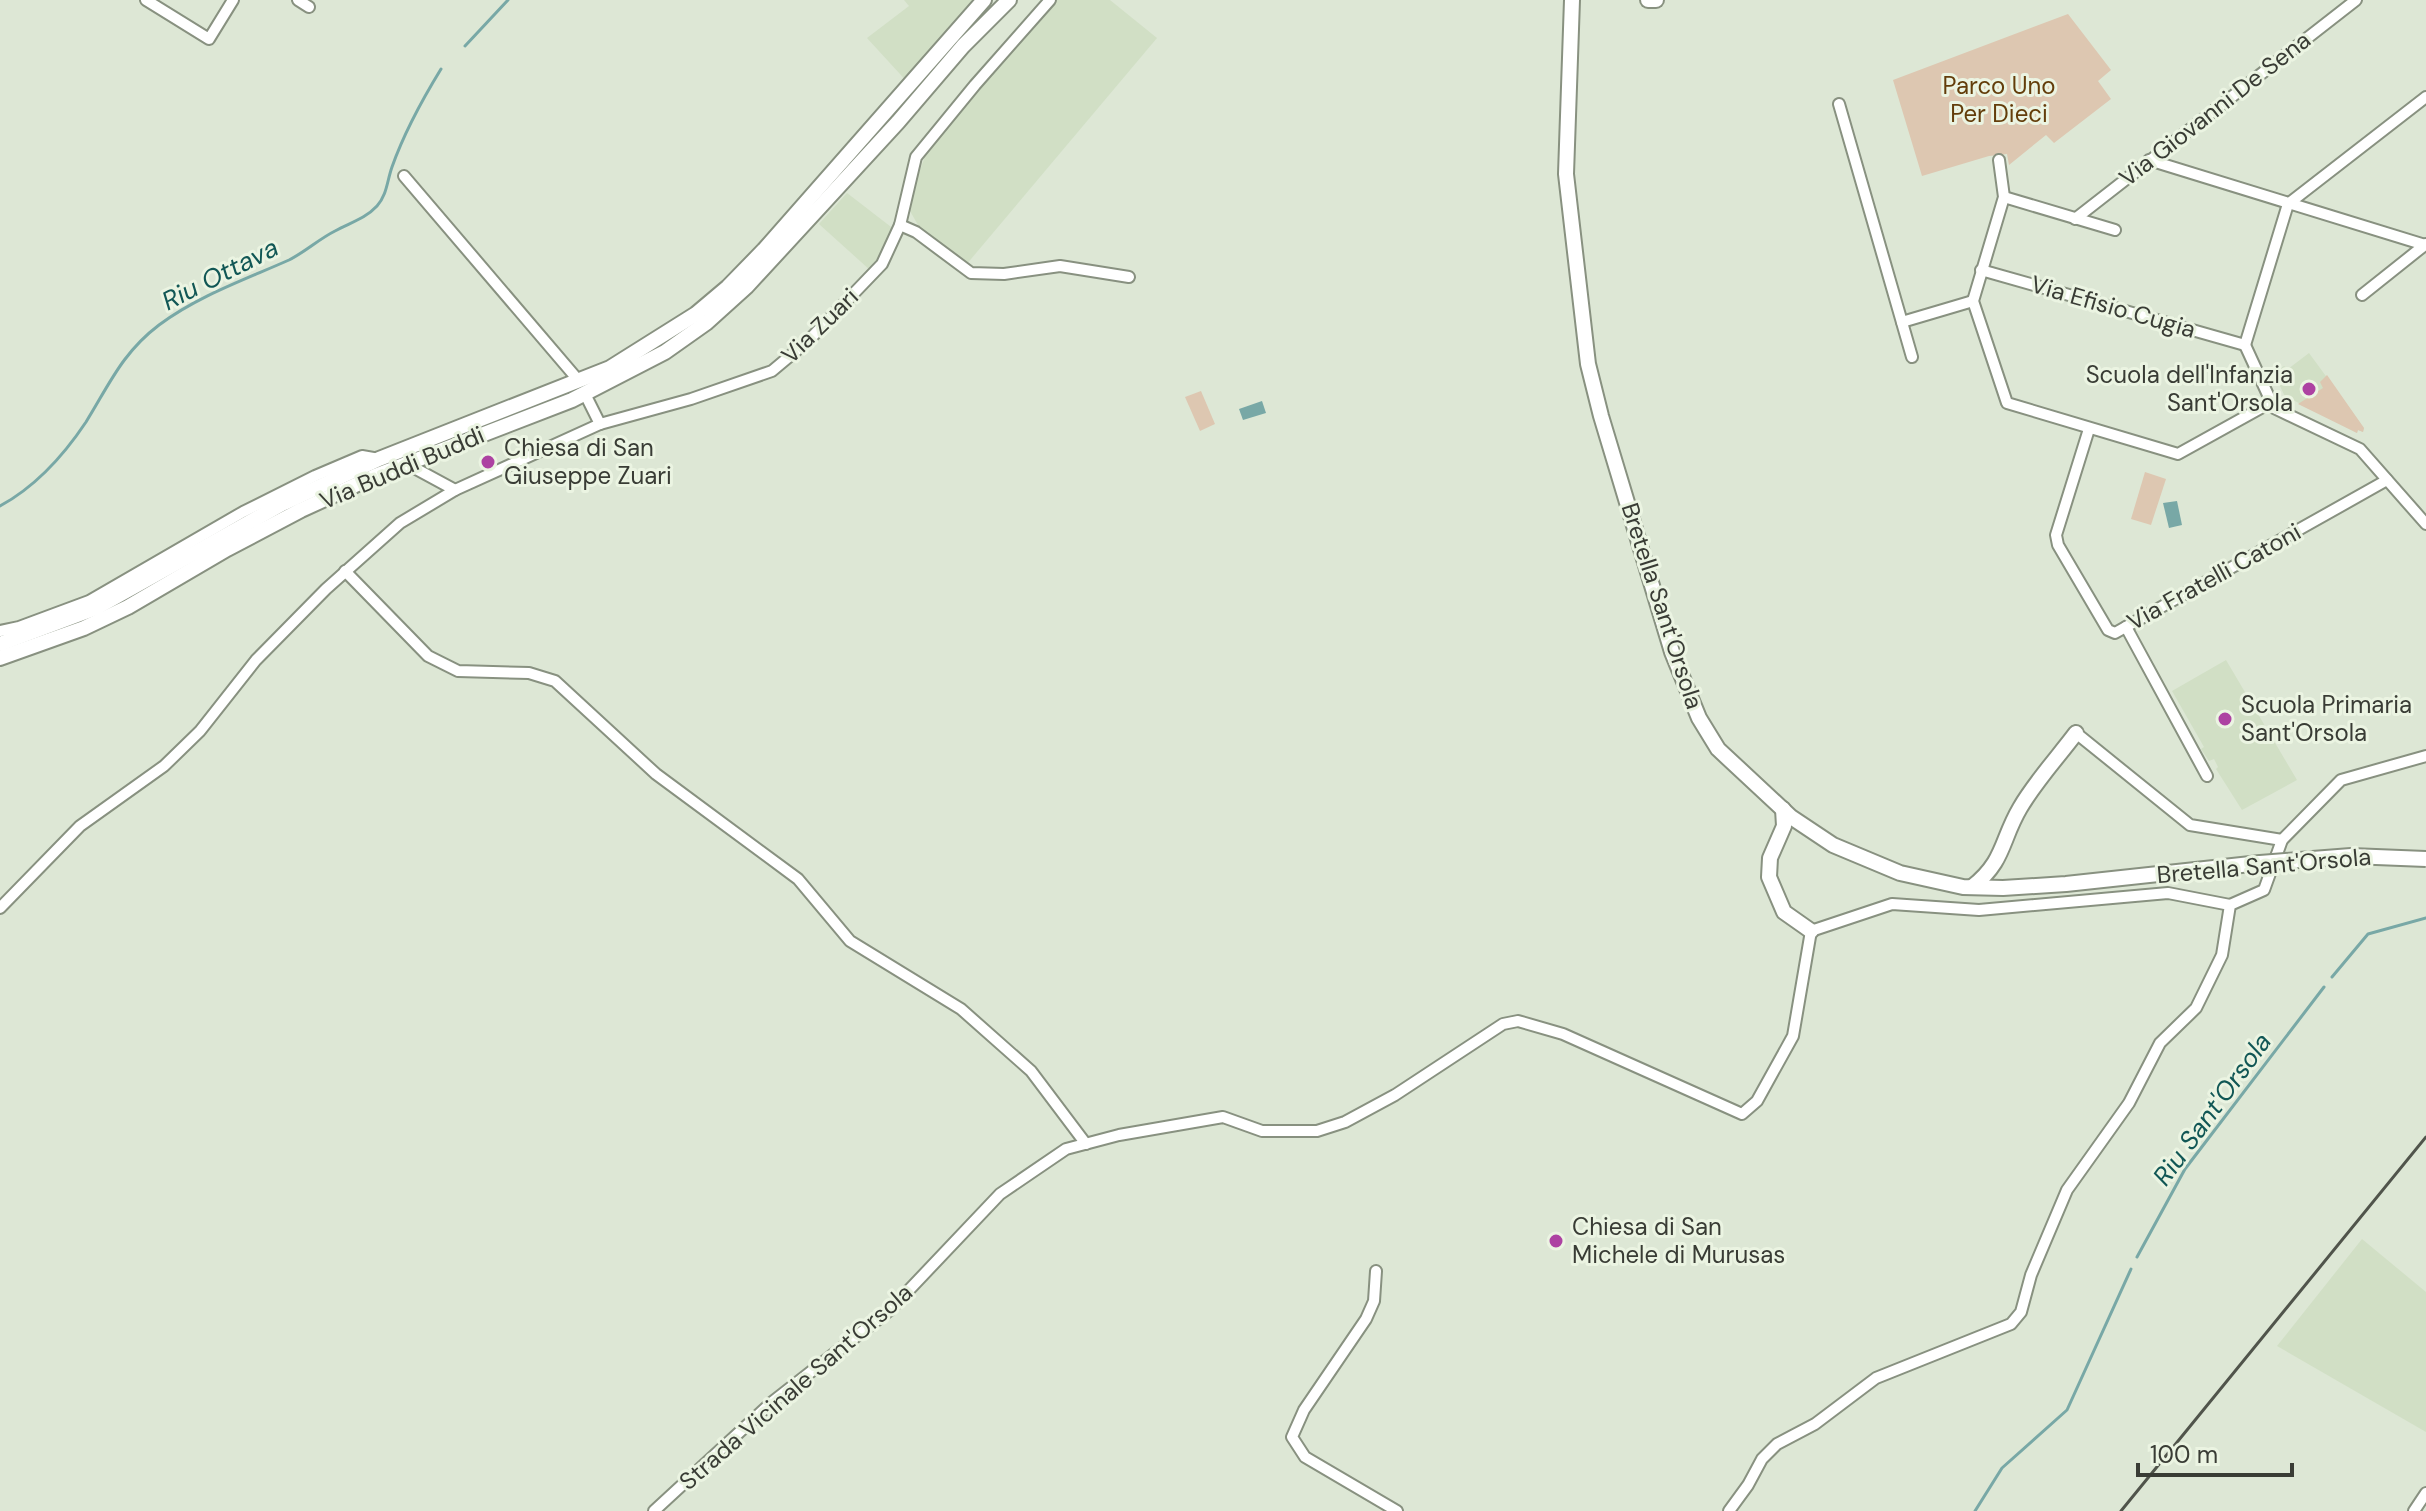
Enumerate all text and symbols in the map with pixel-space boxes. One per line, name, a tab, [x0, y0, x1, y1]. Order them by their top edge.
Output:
street label: Via Giovanni De Sena	[2113, 24, 2317, 193]
park label: Parco Uno Per Dieci	[1943, 70, 2055, 129]
water label: Riu Ottava	[156, 230, 284, 318]
street label: Via Efisio Cugia	[2027, 268, 2199, 345]
street label: Via Zuari	[774, 281, 865, 370]
place label: Scuola dell'Infanzia Sant'Orsola	[2086, 359, 2293, 418]
marker: Scuola dell'Infanzia Sant'Orsola	[2300, 380, 2318, 398]
street label: Via Buddi Buddi	[315, 419, 489, 516]
place label: Chiesa di San Giuseppe Zuari	[504, 432, 672, 491]
marker: Chiesa di San Giuseppe Zuari	[479, 453, 497, 471]
street label: Bretella Sant'Orsola	[1615, 499, 1710, 713]
street label: Via Fratelli Catoni	[2121, 516, 2306, 637]
place label: Scuola Primaria Sant'Orsola	[2241, 689, 2412, 748]
marker: Scuola Primaria Sant'Orsola	[2216, 710, 2234, 728]
street label: Bretella Sant'Orsola	[2155, 841, 2372, 890]
water label: Riu Sant'Orsola	[2145, 1026, 2279, 1192]
place label: Chiesa di San Michele di Murusas	[1572, 1211, 1785, 1270]
marker: Chiesa di San Michele di Murusas	[1547, 1232, 1565, 1250]
street label: Strada Vicinale Sant'Orsola	[673, 1277, 919, 1497]
scale bar	[2138, 1427, 2292, 1477]
text: 100 m	[2150, 1439, 2218, 1470]

